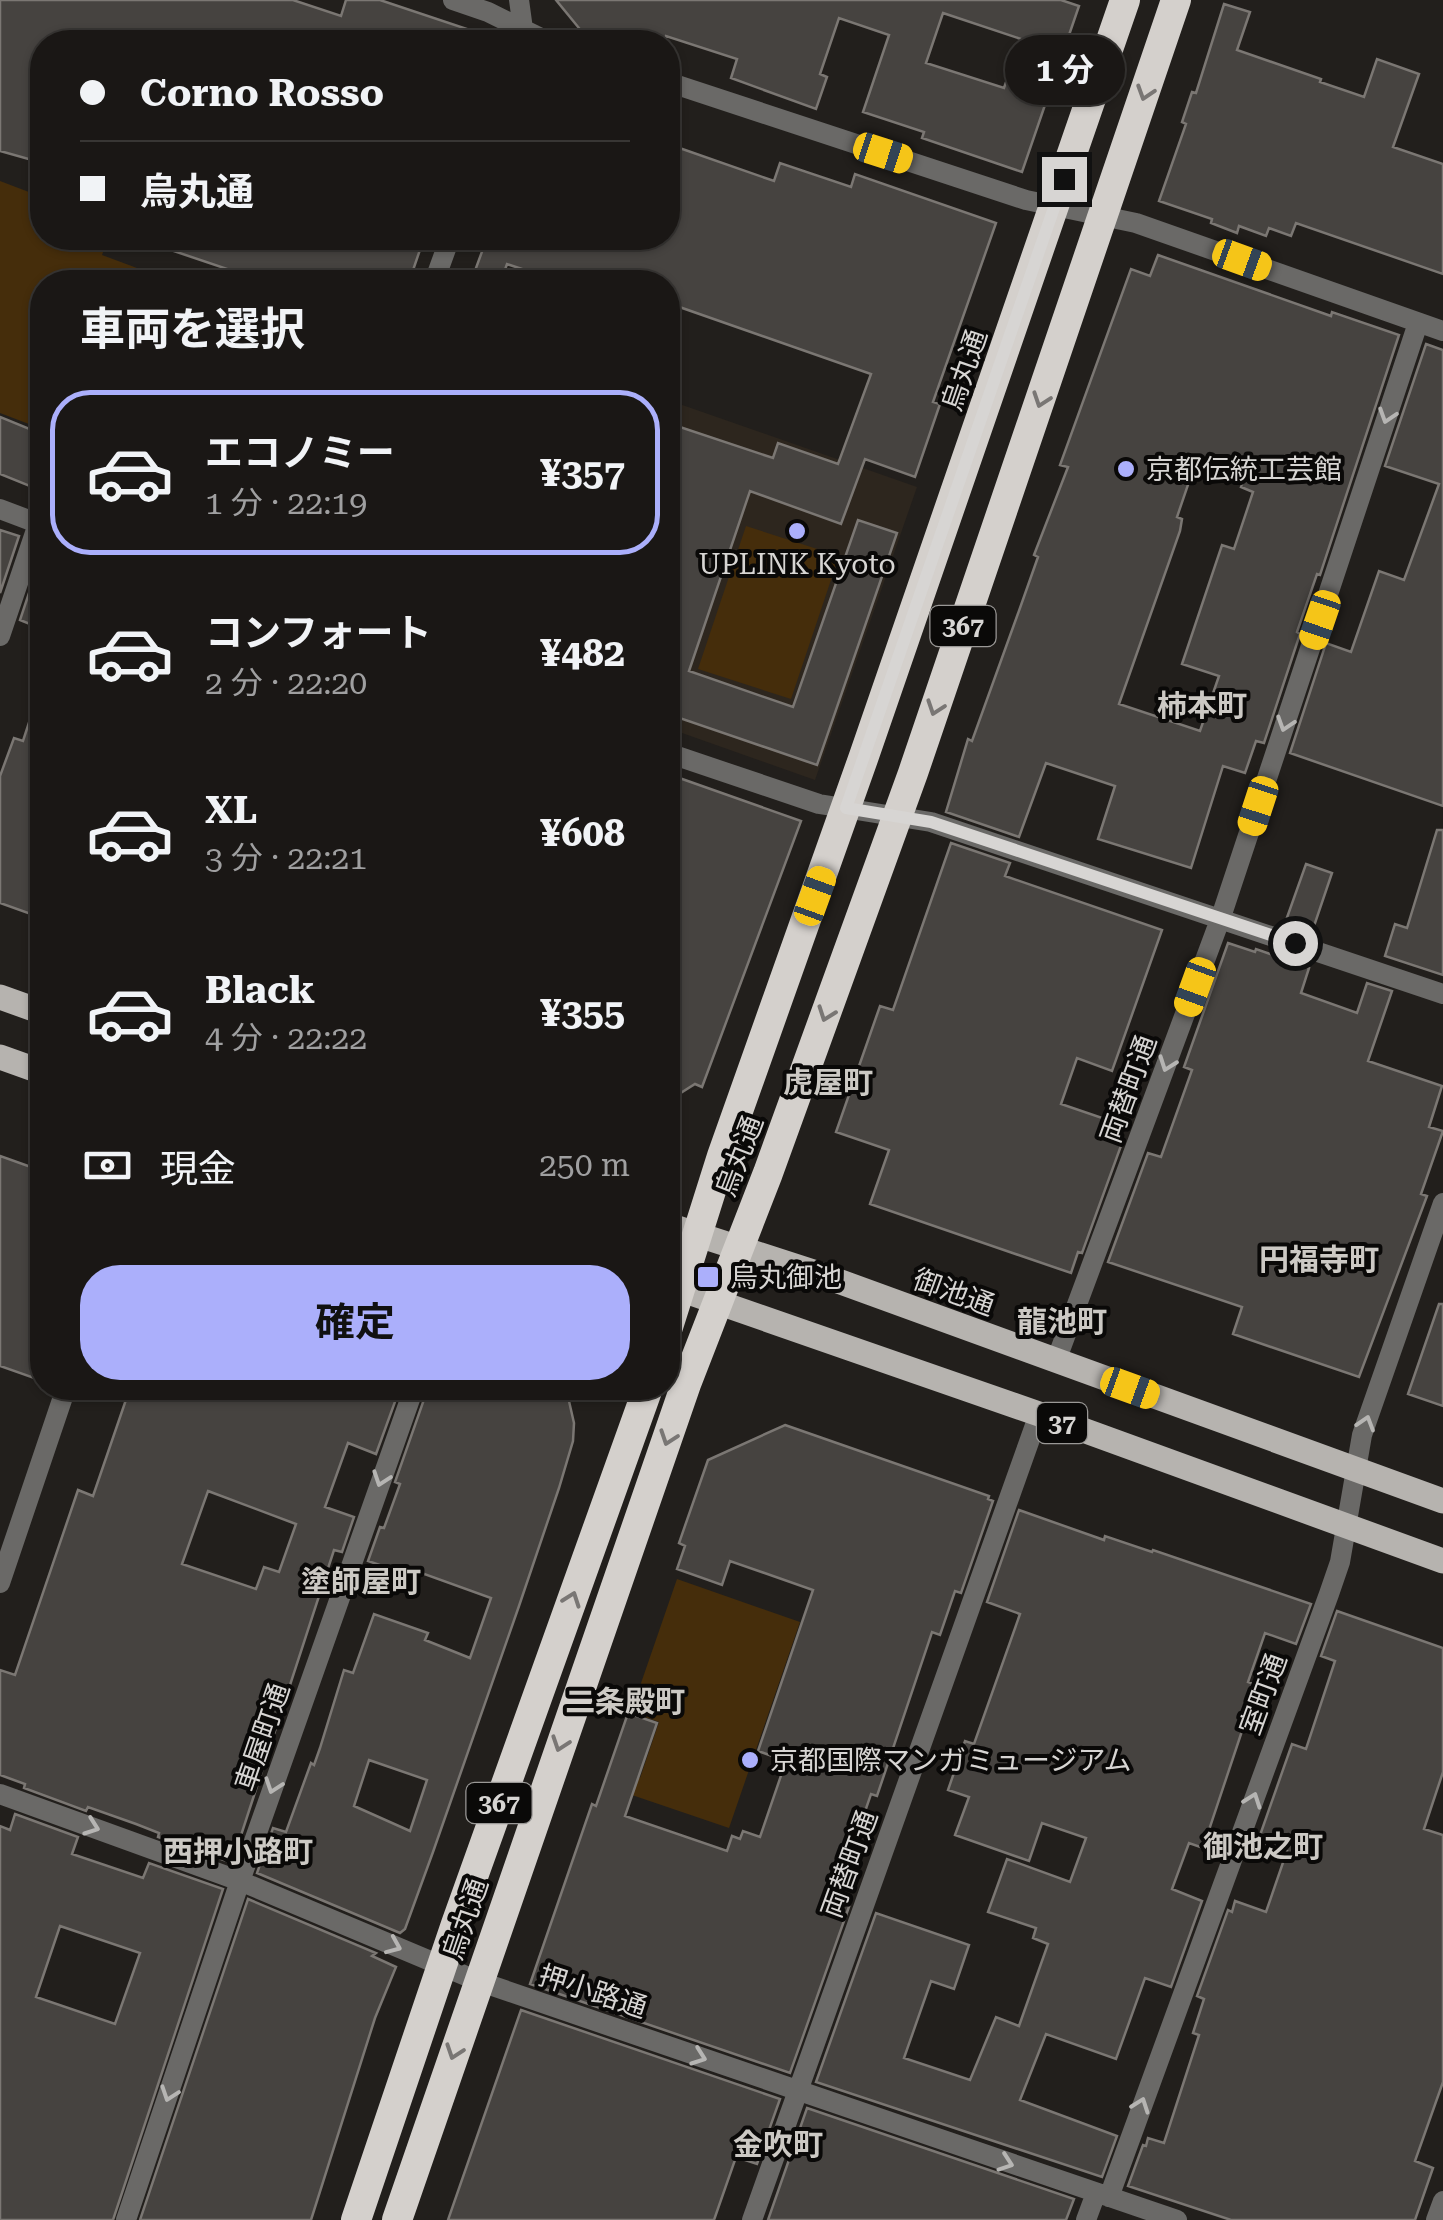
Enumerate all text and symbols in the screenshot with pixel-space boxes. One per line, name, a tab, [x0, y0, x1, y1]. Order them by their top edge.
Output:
callout: 1 分	[1004, 34, 1124, 104]
text: 1 分	[1036, 51, 1094, 89]
text: Corno Rosso	[140, 71, 384, 115]
one-way arrow	[1136, 83, 1156, 100]
car	[850, 129, 916, 177]
route end	[1042, 157, 1087, 202]
text: 烏丸通	[140, 170, 254, 214]
car	[1209, 236, 1275, 284]
text: 車両を選択	[80, 303, 305, 356]
street label: 烏丸通	[935, 325, 994, 415]
one-way arrow	[1032, 391, 1053, 408]
one-way arrow	[1379, 406, 1399, 423]
icon: car	[85, 428, 175, 518]
text: エコノミー	[205, 431, 395, 475]
text: ¥357	[540, 451, 625, 495]
place label: 京都伝統工芸館	[1146, 453, 1342, 486]
marker: 京都伝統工芸館	[1115, 458, 1137, 480]
text: 1 分 · 22:19	[205, 484, 367, 522]
marker: UPLINK Kyoto	[786, 520, 808, 542]
place label: UPLINK Kyoto	[698, 548, 896, 581]
car	[1296, 587, 1344, 653]
road number: 367	[930, 606, 996, 646]
icon: car	[85, 608, 175, 698]
text: コンフォート	[205, 611, 432, 655]
text: ¥482	[540, 631, 625, 675]
text: 2 分 · 22:20	[205, 664, 367, 702]
district label: 柿本町	[1157, 688, 1247, 723]
one-way arrow	[927, 698, 947, 715]
one-way arrow	[1277, 715, 1297, 732]
car	[1234, 773, 1282, 839]
icon: car	[85, 788, 175, 878]
text: XL	[205, 788, 257, 832]
text: ¥608	[540, 811, 625, 855]
text: 3 分 · 22:21	[205, 839, 367, 877]
car	[791, 863, 839, 929]
route start	[1273, 921, 1318, 966]
car	[1171, 954, 1219, 1020]
icon: car	[85, 968, 175, 1058]
text: Black	[205, 968, 315, 1012]
text: ¥355	[540, 991, 625, 1035]
one-way arrow	[818, 1004, 838, 1022]
text: 4 分 · 22:22	[205, 1019, 367, 1057]
street label: 両替町通	[1094, 1031, 1163, 1147]
one-way arrow	[1159, 1054, 1179, 1072]
district label: 虎屋町	[783, 1065, 873, 1100]
street label: 烏丸通	[709, 1111, 770, 1201]
icon: cash	[80, 1138, 135, 1193]
text: 250 m	[539, 1146, 630, 1184]
text: 現金	[160, 1147, 236, 1191]
district label: 円福寺町	[1259, 1242, 1379, 1277]
place label: 烏丸御池	[730, 1261, 842, 1294]
street label: 御池通	[909, 1263, 999, 1322]
marker: 烏丸御池	[695, 1264, 721, 1290]
button: 確定	[80, 1265, 630, 1380]
district label: 龍池町	[1017, 1304, 1107, 1339]
car	[1097, 1364, 1163, 1412]
road number: 37	[1037, 1403, 1087, 1443]
one-way arrow	[1354, 1415, 1375, 1432]
one-way arrow	[659, 1428, 679, 1445]
one-way arrow	[373, 1470, 393, 1487]
district label: 塗師屋町	[301, 1564, 421, 1599]
one-way arrow	[560, 1592, 581, 1609]
street label: 室町通	[1234, 1649, 1293, 1739]
street label: 車屋町通	[229, 1679, 296, 1795]
district label: 二条殿町	[565, 1684, 685, 1719]
one-way arrow	[552, 1735, 572, 1752]
place label: 京都国際マンガミュージアム	[770, 1744, 1131, 1777]
marker: 京都国際マンガミュージアム	[739, 1749, 761, 1771]
one-way arrow	[265, 1777, 285, 1794]
road number: 367	[466, 1783, 532, 1823]
one-way arrow	[1241, 1793, 1262, 1810]
street label: 両替町通	[815, 1806, 884, 1922]
one-way arrow	[82, 1815, 99, 1836]
district label: 御池之町	[1203, 1829, 1323, 1864]
district label: 西押小路町	[163, 1834, 313, 1869]
street label: 烏丸通	[436, 1874, 495, 1964]
one-way arrow	[384, 1934, 402, 1954]
street label: 押小路通	[534, 1958, 651, 2024]
one-way arrow	[445, 2042, 466, 2059]
one-way arrow	[690, 2045, 707, 2066]
one-way arrow	[160, 2084, 181, 2101]
one-way arrow	[1129, 2098, 1150, 2115]
district label: 金吹町	[733, 2127, 823, 2162]
one-way arrow	[997, 2151, 1014, 2171]

